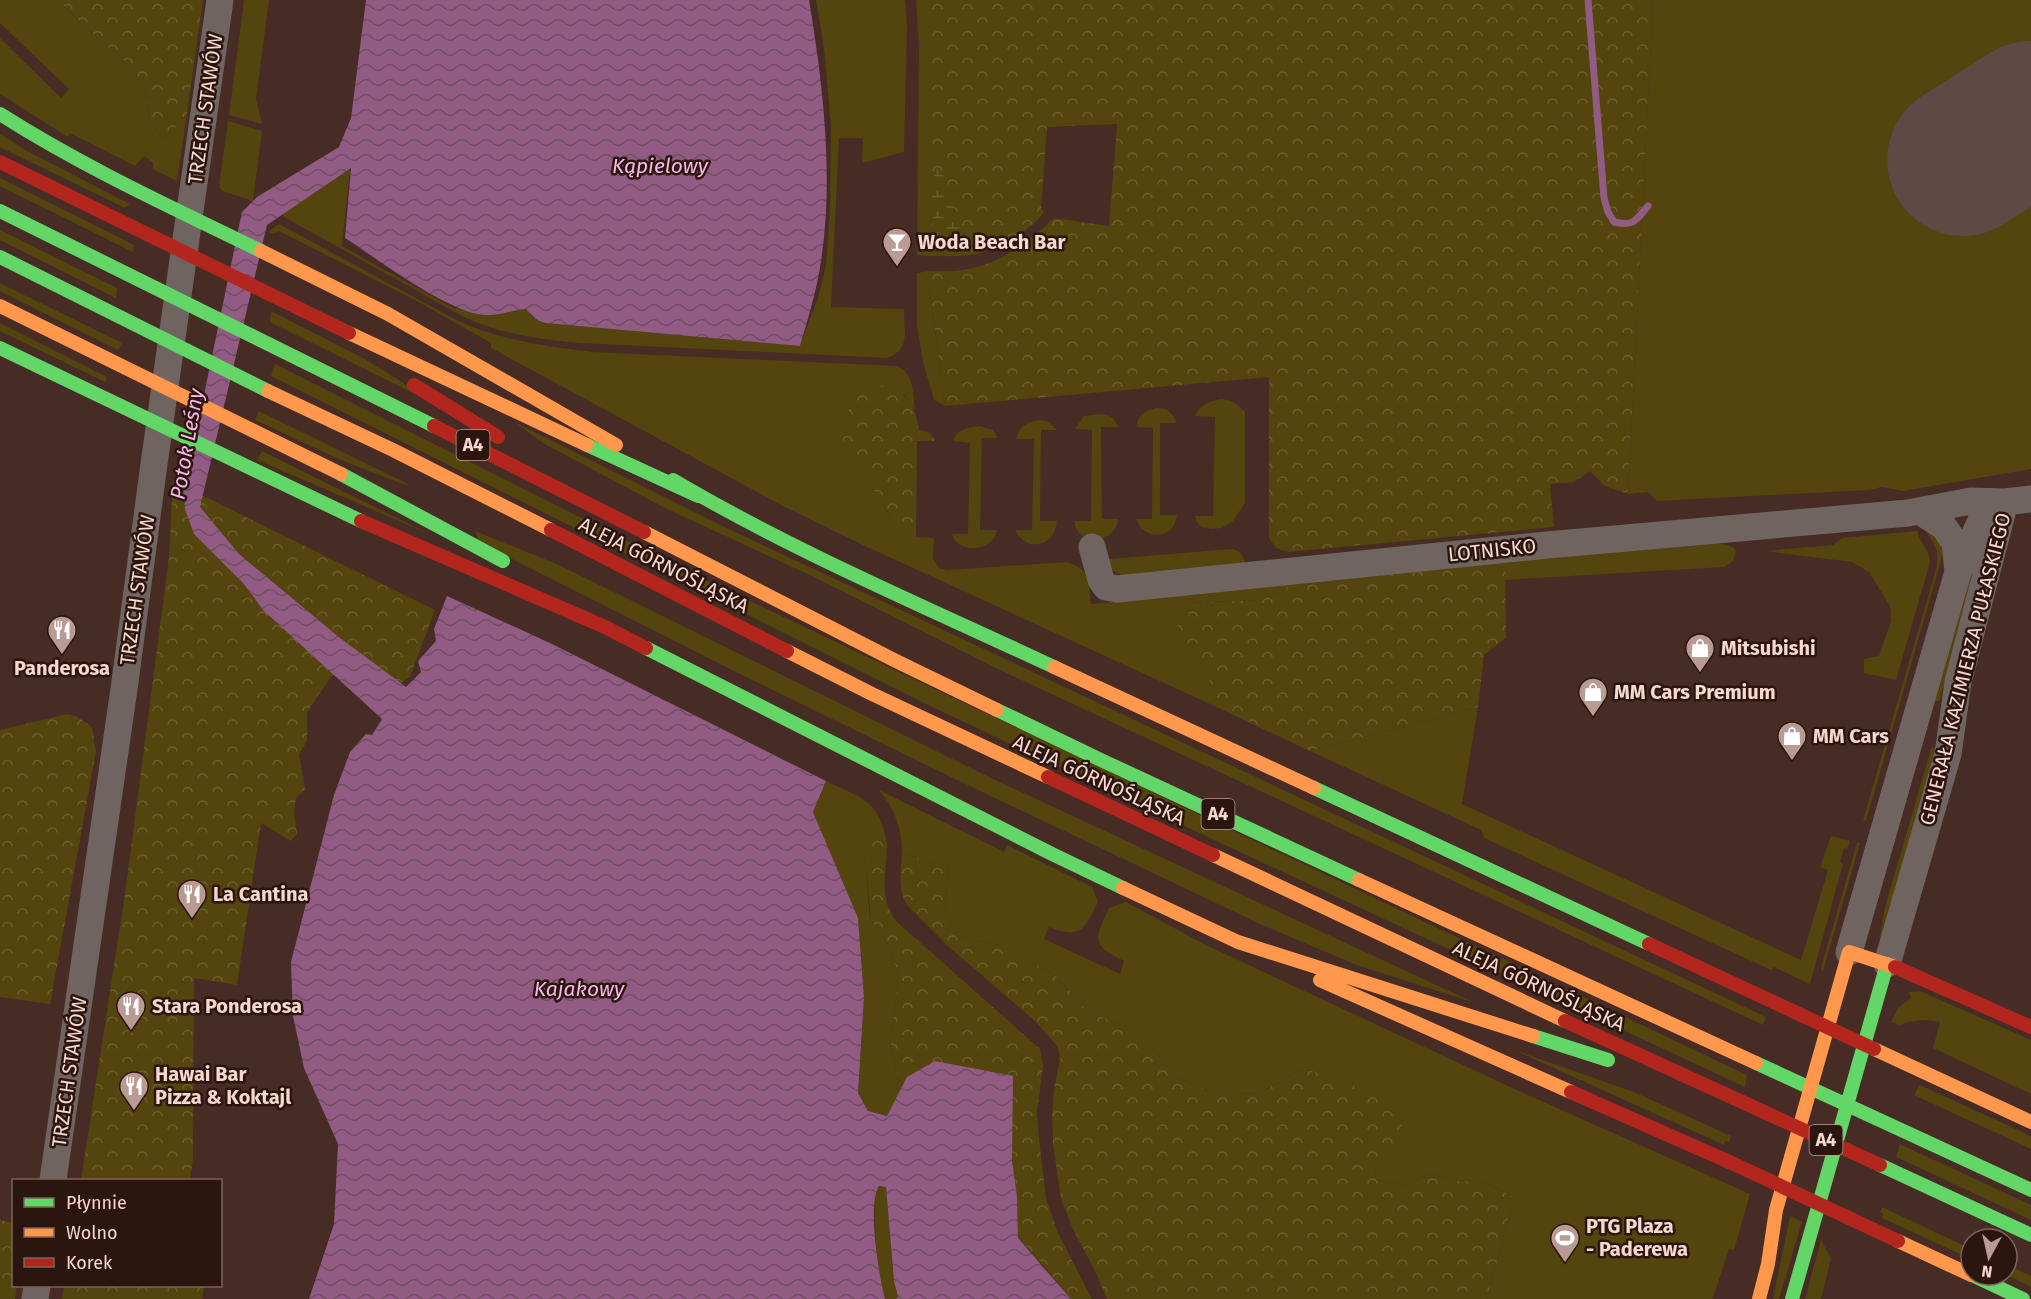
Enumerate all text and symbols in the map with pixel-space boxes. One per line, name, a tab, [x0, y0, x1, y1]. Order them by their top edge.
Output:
street label: TRZECH STAWÓW	[183, 32, 227, 186]
water label: Kąpielowy	[612, 153, 709, 179]
bar icon: Woda Beach Bar	[881, 226, 913, 268]
place label: Woda Beach Bar	[918, 230, 1066, 254]
water label: Potok Leśny	[164, 386, 210, 502]
road number: A4	[456, 430, 490, 460]
street label: GENERAŁA KAZIMIERZA PUŁASKIEGO	[1914, 510, 2016, 828]
street label: ALEJA GÓRNOŚLĄSKA	[575, 512, 753, 618]
street label: TRZECH STAWÓW	[115, 513, 159, 667]
street label: LOTNISKO	[1447, 533, 1537, 567]
restaurant icon: Panderosa	[46, 614, 78, 656]
shop icon: Mitsubishi	[1684, 632, 1716, 674]
place label: Mitsubishi	[1721, 636, 1816, 660]
place label: Panderosa	[14, 656, 110, 680]
shop icon: MM Cars Premium	[1577, 676, 1609, 718]
place label: MM Cars Premium	[1614, 680, 1776, 704]
shop icon: MM Cars	[1776, 720, 1808, 762]
place label: MM Cars	[1813, 724, 1889, 748]
street label: ALEJA GÓRNOŚLĄSKA	[1009, 730, 1189, 831]
road number: A4	[1202, 799, 1234, 829]
restaurant icon: La Cantina	[176, 878, 208, 920]
place label: La Cantina	[213, 882, 308, 906]
street label: ALEJA GÓRNOŚLĄSKA	[1449, 936, 1629, 1037]
water label: Kajakowy	[534, 976, 625, 1002]
restaurant icon: Stara Ponderosa	[115, 990, 147, 1032]
place label: Stara Ponderosa	[152, 994, 302, 1018]
street label: TRZECH STAWÓW	[47, 995, 91, 1149]
place label: Hawai Bar Pizza & Koktajl	[155, 1062, 291, 1109]
restaurant icon: Hawai Bar Pizza & Koktajl	[118, 1070, 150, 1112]
road number: A4	[1810, 1125, 1842, 1155]
legend	[12, 1179, 222, 1287]
text: Płynnie	[66, 1192, 127, 1214]
place label: PTG Plaza - Paderewa	[1586, 1214, 1688, 1261]
text: Wolno	[66, 1222, 118, 1244]
sports icon: PTG Plaza - Paderewa	[1549, 1222, 1581, 1264]
north arrow	[1959, 1227, 2019, 1287]
text: Korek	[66, 1252, 113, 1274]
text: N	[1980, 1261, 1994, 1282]

